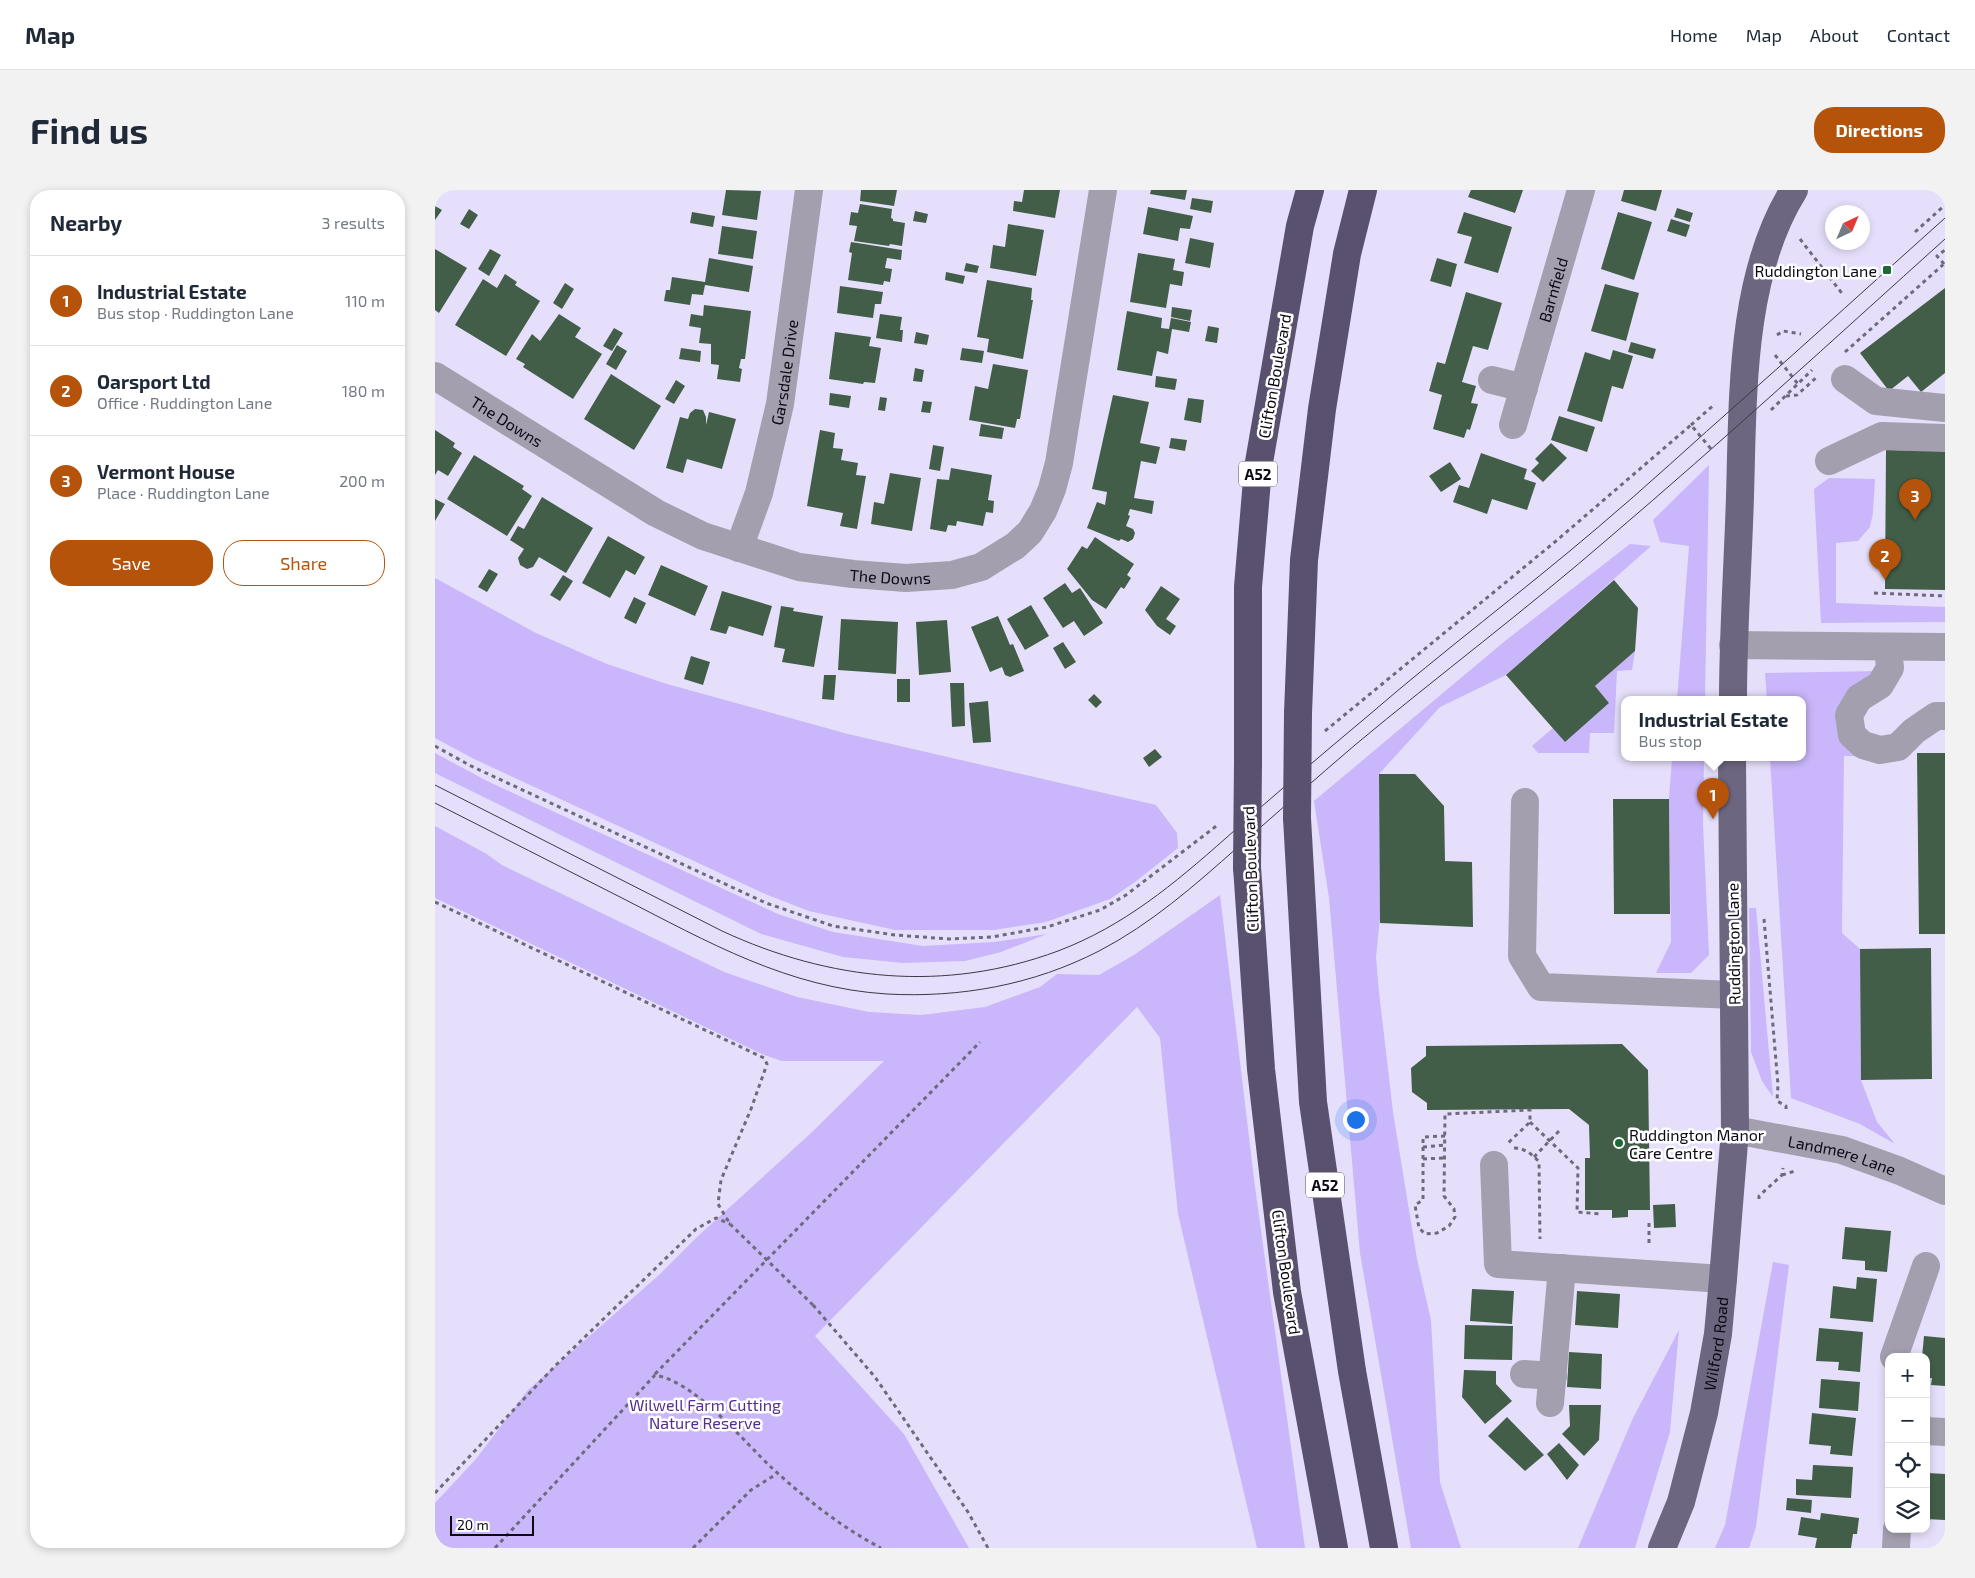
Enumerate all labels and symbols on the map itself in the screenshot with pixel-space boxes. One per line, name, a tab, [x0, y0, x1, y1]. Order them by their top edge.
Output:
north arrow	[1825, 205, 1870, 250]
street label: Barnfield	[1534, 255, 1571, 324]
place label: Ruddington Lane	[1755, 261, 1877, 280]
marker: Ruddington Lane	[1881, 264, 1893, 276]
street label: Clifton Boulevard	[1254, 312, 1294, 440]
street label: Garsdale Drive	[766, 318, 801, 427]
street label: The Downs	[468, 391, 547, 450]
road number: A52	[1239, 462, 1277, 486]
pin: 3	[1899, 479, 1931, 520]
pin: 2	[1869, 539, 1901, 580]
street label: The Downs	[849, 564, 931, 588]
pin: 1	[1697, 778, 1729, 819]
street label: Clifton Boulevard	[1238, 806, 1262, 932]
street label: Ruddington Lane	[1722, 883, 1744, 1005]
your location	[1343, 1107, 1369, 1133]
place label: Ruddington Manor Care Centre	[1629, 1125, 1765, 1162]
street label: Landmere Lane	[1787, 1131, 1899, 1178]
marker: Ruddington Manor Care Centre	[1613, 1137, 1625, 1149]
road number: A52	[1306, 1172, 1344, 1198]
street label: Clifton Boulevard	[1269, 1208, 1305, 1336]
street label: Wilford Road	[1699, 1296, 1731, 1392]
park label: Wilwell Farm Cutting Nature Reserve	[629, 1395, 781, 1432]
scale bar	[450, 1513, 534, 1536]

